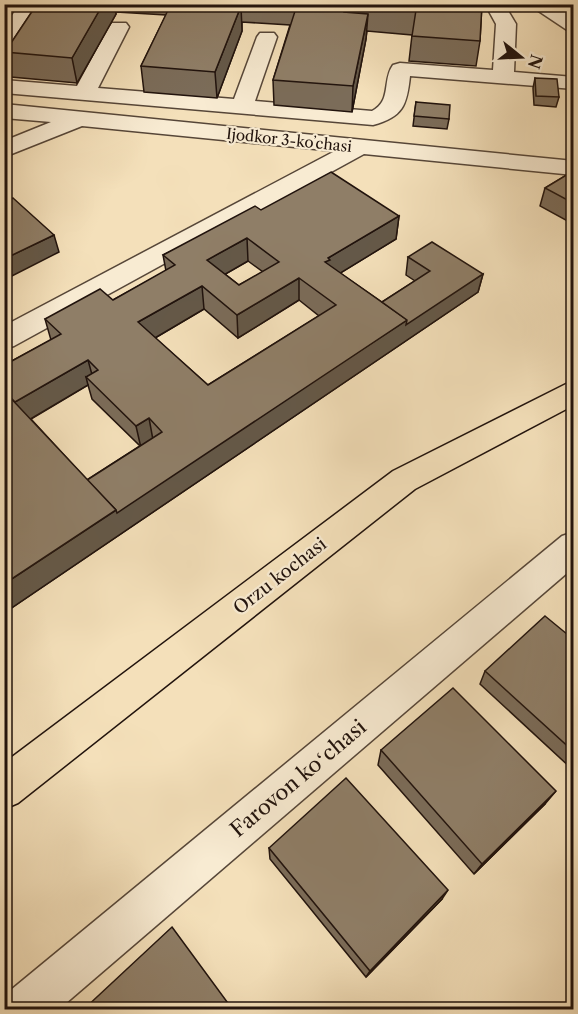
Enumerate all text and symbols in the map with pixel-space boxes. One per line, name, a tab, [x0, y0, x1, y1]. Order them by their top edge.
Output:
north arrow	[491, 27, 551, 87]
text: N	[524, 52, 547, 71]
street label: Ijodkor 3-koʼchasi	[225, 124, 353, 156]
street label: Orzu kochasi	[229, 533, 331, 619]
street label: Farovon koʻchasi	[225, 714, 371, 842]

